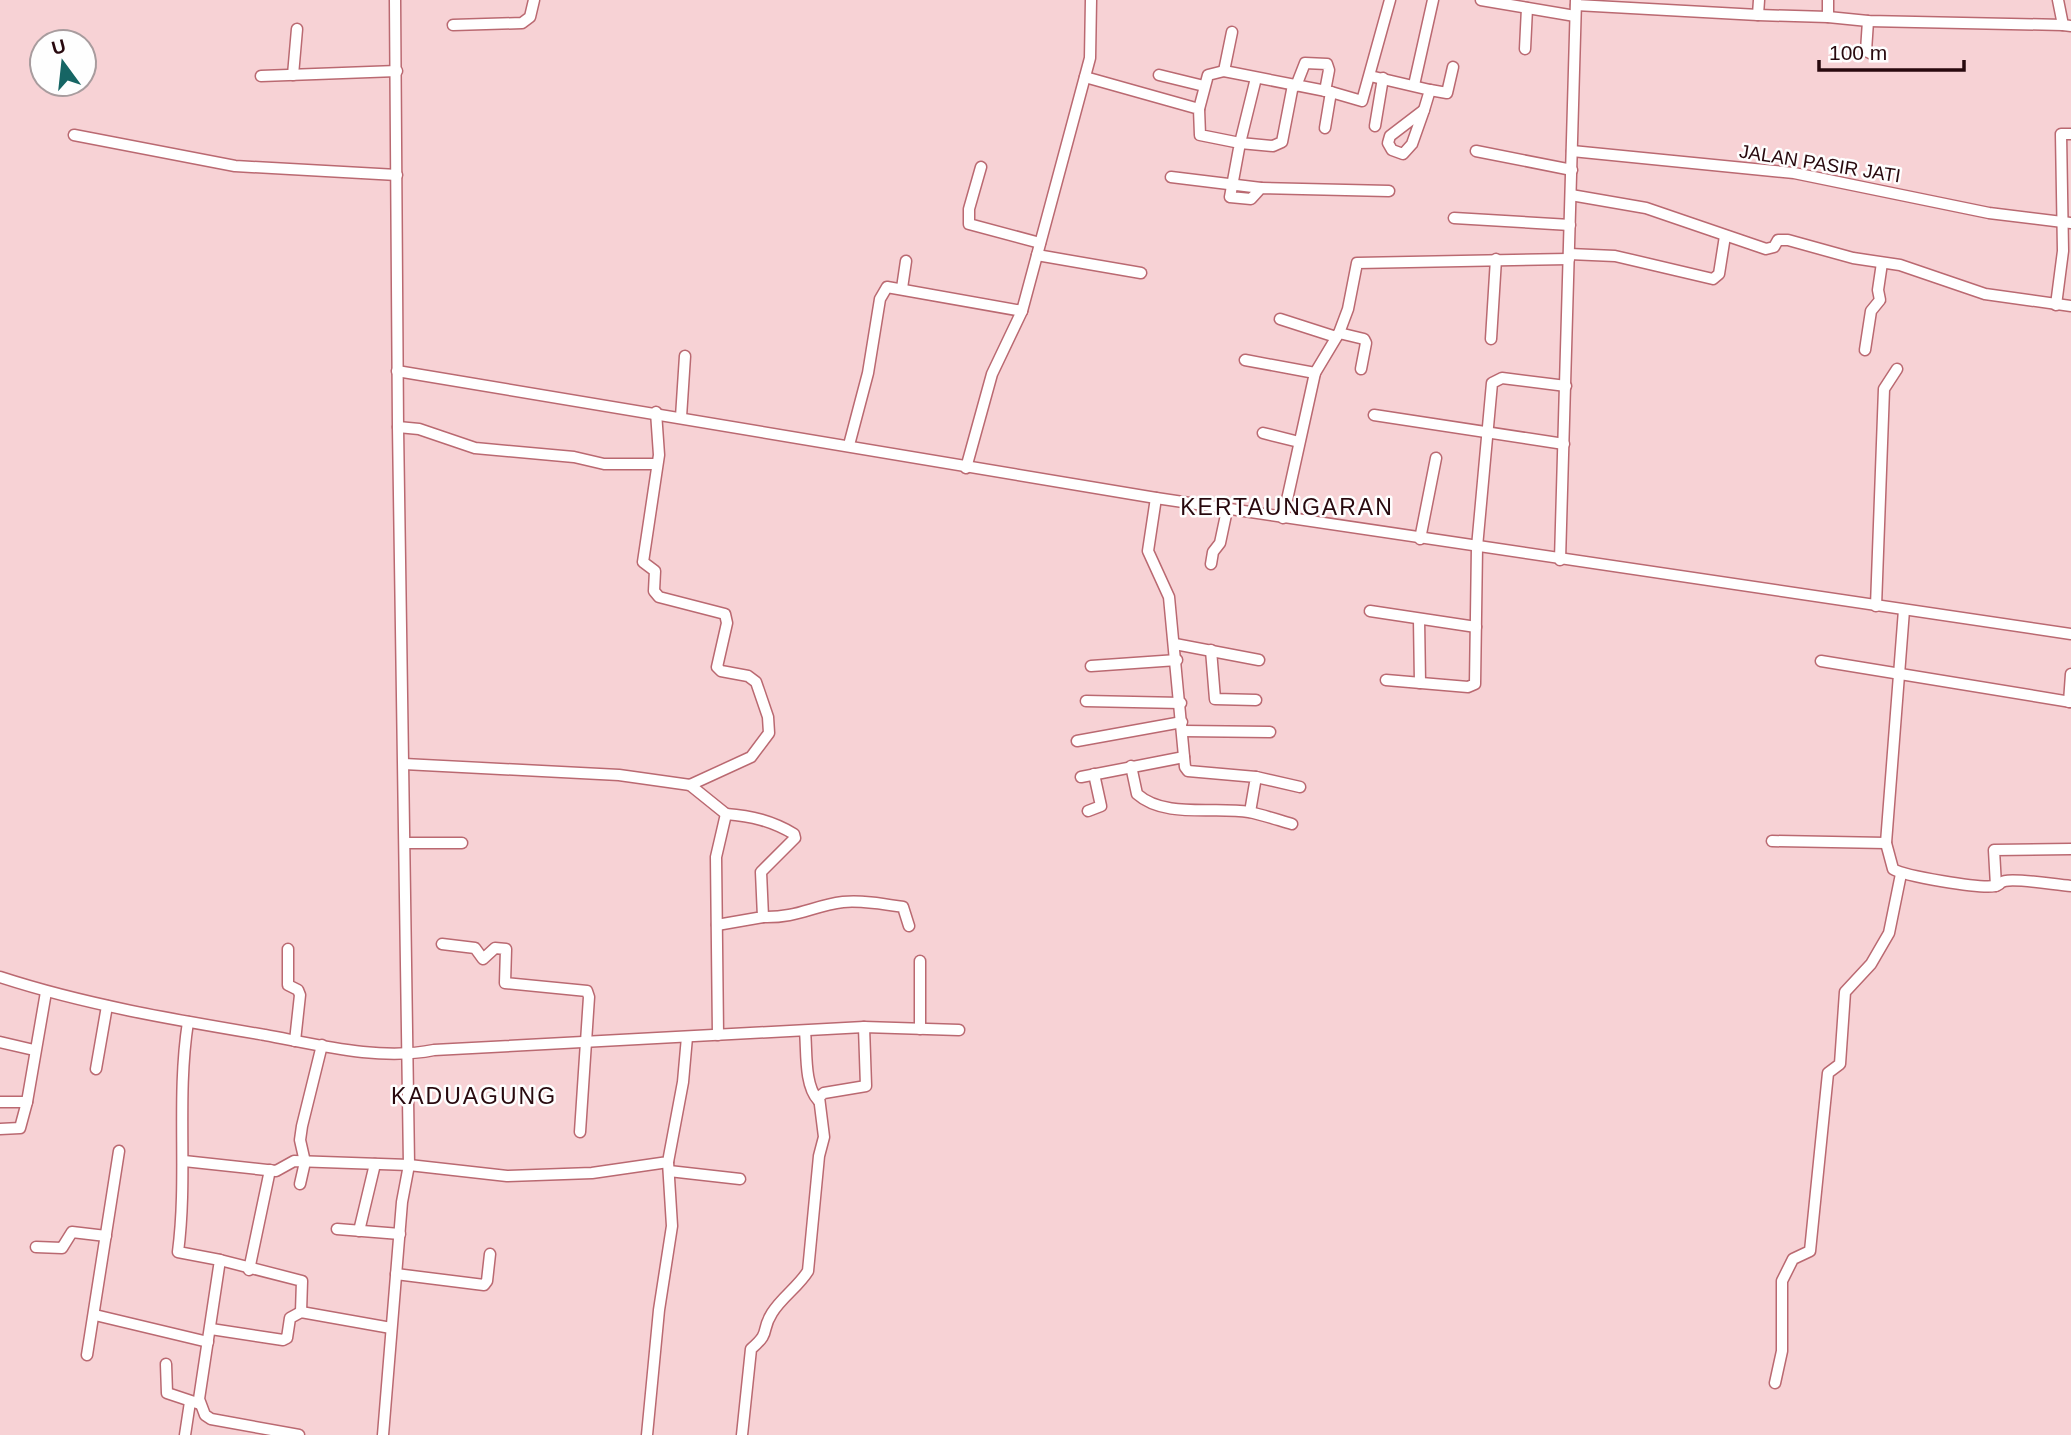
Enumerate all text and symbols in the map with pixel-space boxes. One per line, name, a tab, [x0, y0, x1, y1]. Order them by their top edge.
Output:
north arrow	[28, 28, 98, 98]
scale bar	[1819, 28, 1964, 72]
text: U	[49, 35, 68, 59]
text: 100 m	[1829, 41, 1887, 64]
street label: JALAN PASIR JATI	[1738, 140, 1902, 187]
district label: KERTAUNGARAN	[1180, 494, 1394, 520]
district label: KADUAGUNG	[391, 1083, 557, 1109]

